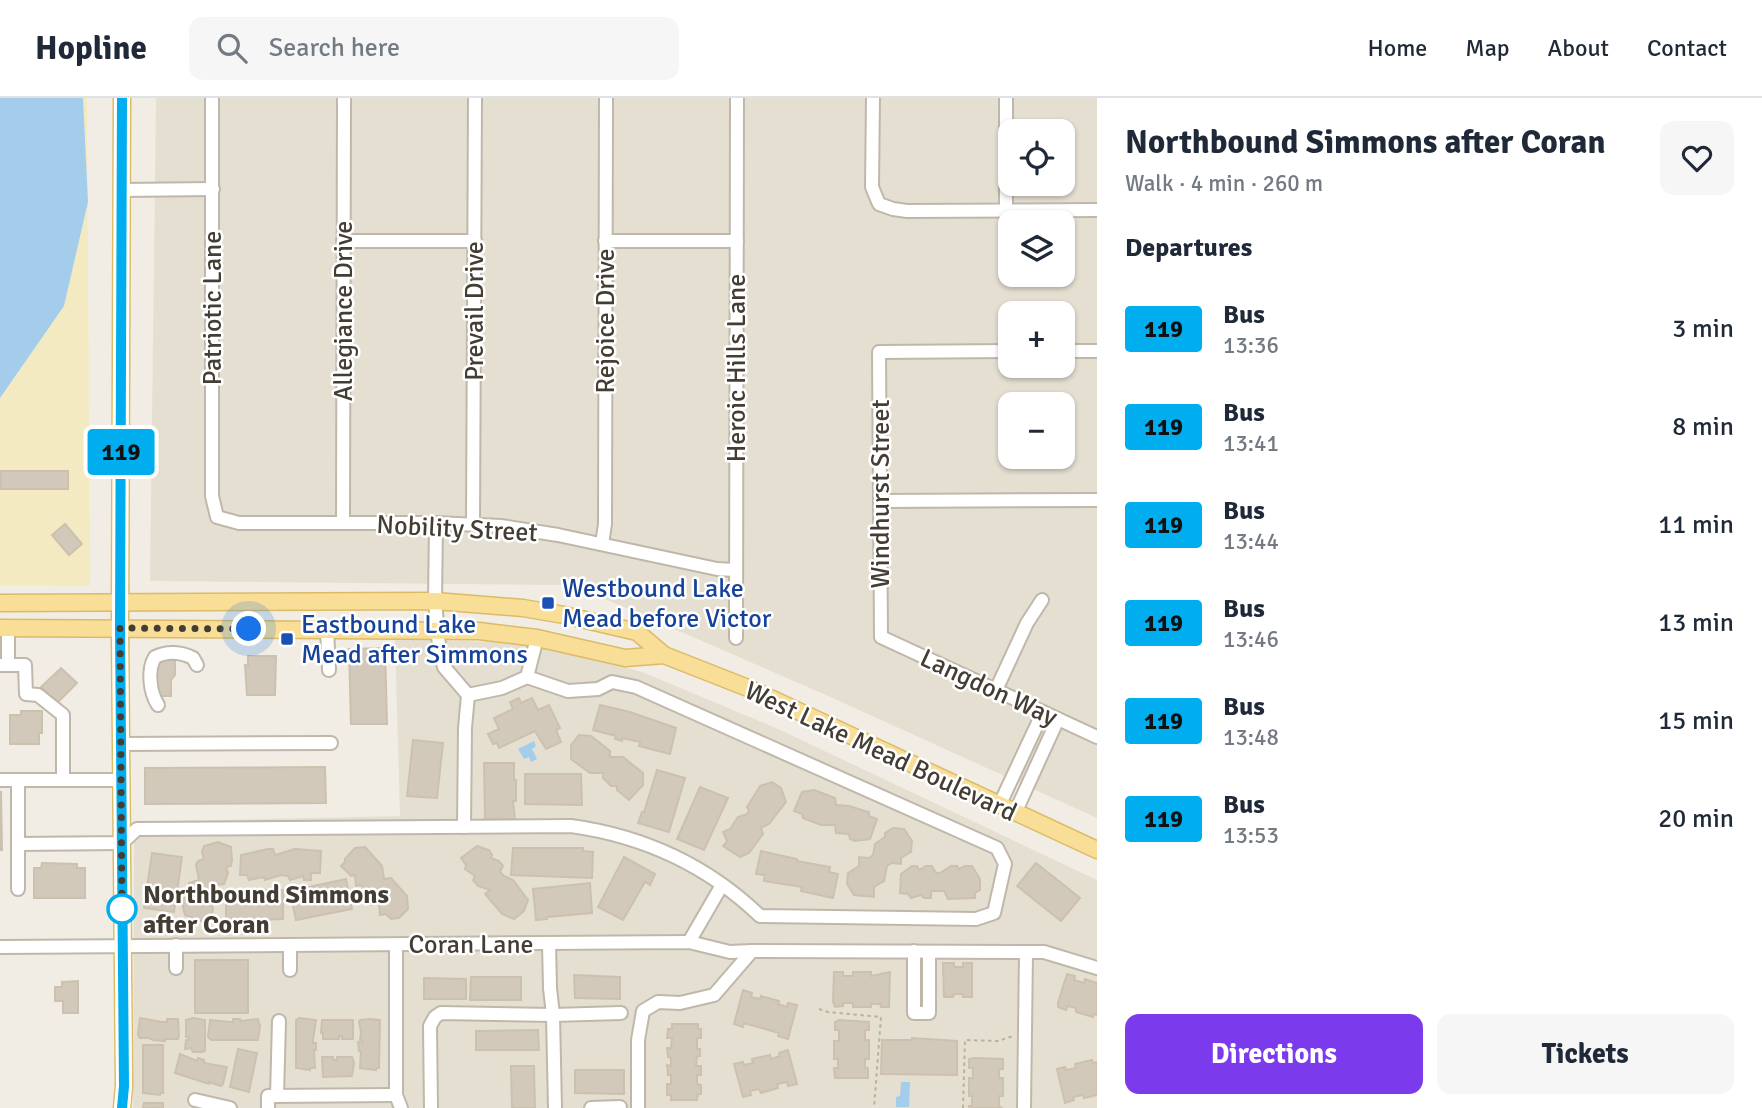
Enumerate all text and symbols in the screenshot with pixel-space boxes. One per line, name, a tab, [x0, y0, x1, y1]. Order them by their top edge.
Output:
search box	[189, 17, 679, 80]
text: Hopline	[35, 28, 147, 69]
icon: search	[213, 29, 251, 67]
text: Search here	[269, 32, 400, 64]
text: Home	[1367, 33, 1427, 63]
text: Map	[1465, 33, 1510, 63]
text: About	[1548, 33, 1609, 63]
text: Contact	[1647, 33, 1727, 63]
map controls	[998, 119, 1075, 469]
button: locate	[998, 119, 1075, 196]
button: heart	[1660, 121, 1734, 195]
text: Northbound Simmons after Coran	[1125, 122, 1606, 163]
text: Walk · 4 min · 260 m	[1125, 169, 1323, 198]
button: layers	[998, 210, 1075, 287]
street label: Allegiance Drive	[328, 221, 360, 401]
street label: Patriotic Lane	[197, 231, 229, 385]
text: Departures	[1125, 232, 1252, 264]
street label: Prevail Drive	[459, 241, 491, 381]
street label: Rejoice Drive	[590, 248, 622, 394]
street label: Heroic Hills Lane	[721, 274, 753, 462]
text: Bus	[1223, 299, 1265, 331]
button: +	[998, 301, 1075, 378]
text: 3 min	[1672, 313, 1734, 345]
text: 119	[1144, 314, 1183, 344]
text: 13:36	[1223, 331, 1279, 360]
button: −	[998, 392, 1075, 469]
text: Bus	[1223, 397, 1265, 429]
street label: Windhurst Street	[865, 400, 897, 589]
text: 8 min	[1672, 411, 1734, 443]
text: 119	[1144, 412, 1183, 442]
line badge: 119	[81, 429, 161, 475]
text: 13:41	[1223, 429, 1279, 458]
text: 119	[102, 437, 140, 467]
text: Bus	[1223, 495, 1265, 527]
street label: Nobility Street	[376, 509, 538, 549]
text: 11 min	[1658, 509, 1734, 541]
text: 119	[1144, 510, 1183, 540]
text: 13:44	[1223, 527, 1279, 556]
place label: Westbound Lake Mead before Victor	[562, 573, 772, 635]
text: Bus	[1223, 593, 1265, 625]
marker: Westbound Lake Mead before Victor	[540, 595, 556, 611]
text: 13 min	[1658, 607, 1734, 639]
text: 119	[1144, 608, 1183, 638]
place label: Eastbound Lake Mead after Simmons	[301, 609, 528, 671]
your location	[231, 611, 266, 646]
text: 13:46	[1223, 625, 1279, 654]
marker: Eastbound Lake Mead after Simmons	[279, 631, 295, 647]
street label: Langdon Way	[915, 642, 1062, 734]
street label: West Lake Mead Boulevard	[740, 675, 1022, 829]
text: Bus	[1223, 691, 1265, 723]
text: 15 min	[1658, 705, 1734, 737]
text: 119	[1144, 706, 1183, 736]
text: 13:48	[1223, 723, 1279, 752]
text: Bus	[1223, 789, 1265, 821]
text: 20 min	[1658, 803, 1734, 835]
text: 119	[1144, 804, 1183, 834]
text: 13:53	[1223, 821, 1279, 850]
place label: Northbound Simmons after Coran	[143, 879, 389, 941]
marker: Northbound Simmons after Coran	[107, 894, 137, 924]
street label: Coran Lane	[408, 929, 534, 961]
button: Directions	[1125, 1014, 1423, 1094]
button: Tickets	[1437, 1014, 1734, 1094]

